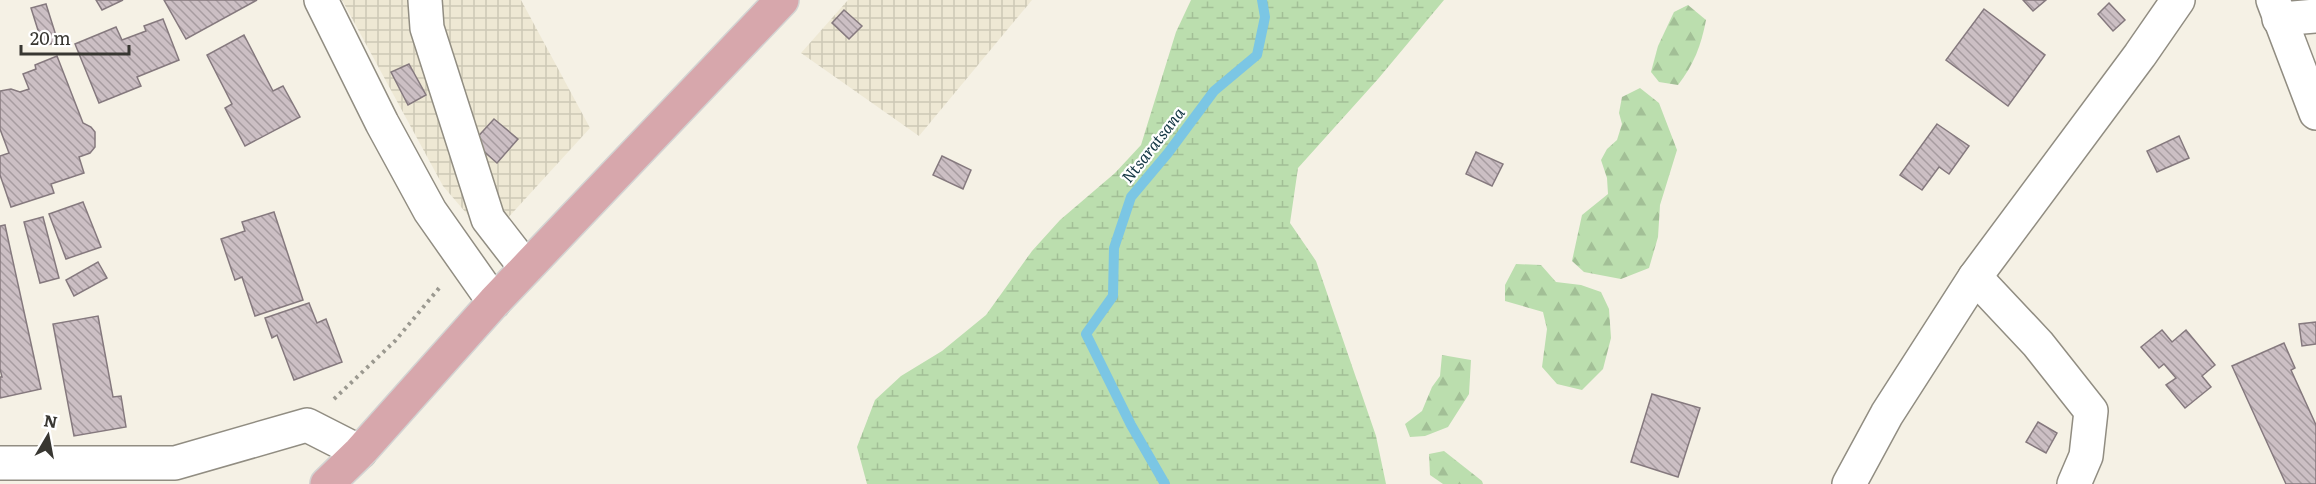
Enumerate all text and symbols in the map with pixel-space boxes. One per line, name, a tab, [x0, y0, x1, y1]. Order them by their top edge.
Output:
scale bar	[21, 18, 129, 56]
text: 20 m	[30, 24, 71, 51]
water label: Ntsaratsana	[1115, 101, 1190, 187]
north arrow	[18, 406, 78, 466]
text: N	[42, 407, 59, 433]

